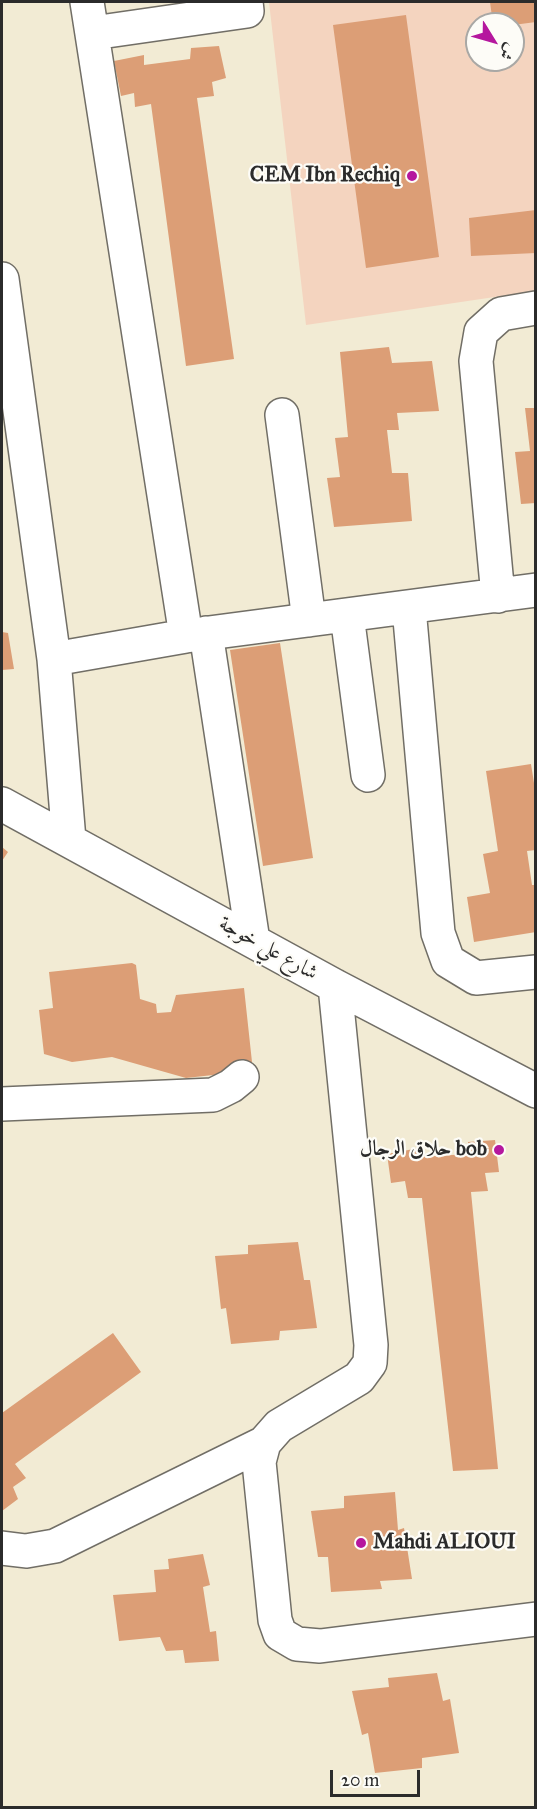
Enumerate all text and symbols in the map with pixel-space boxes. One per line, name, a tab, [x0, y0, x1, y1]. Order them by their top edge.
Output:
north arrow	[465, 12, 525, 72]
text: ش	[496, 40, 521, 64]
place label: CEM Ibn Rechiq	[250, 163, 400, 189]
marker: CEM Ibn Rechiq	[405, 169, 419, 183]
street label: شارع علي خوجة	[214, 911, 322, 987]
place label: حلاق الرجال bob	[360, 1137, 487, 1163]
marker: حلاق الرجال bob	[492, 1143, 506, 1157]
place label: Mahdi ALIOUI	[373, 1530, 516, 1556]
marker: Mahdi ALIOUI	[354, 1536, 368, 1550]
scale bar	[333, 1758, 423, 1796]
text: 20 m	[341, 1769, 379, 1791]

